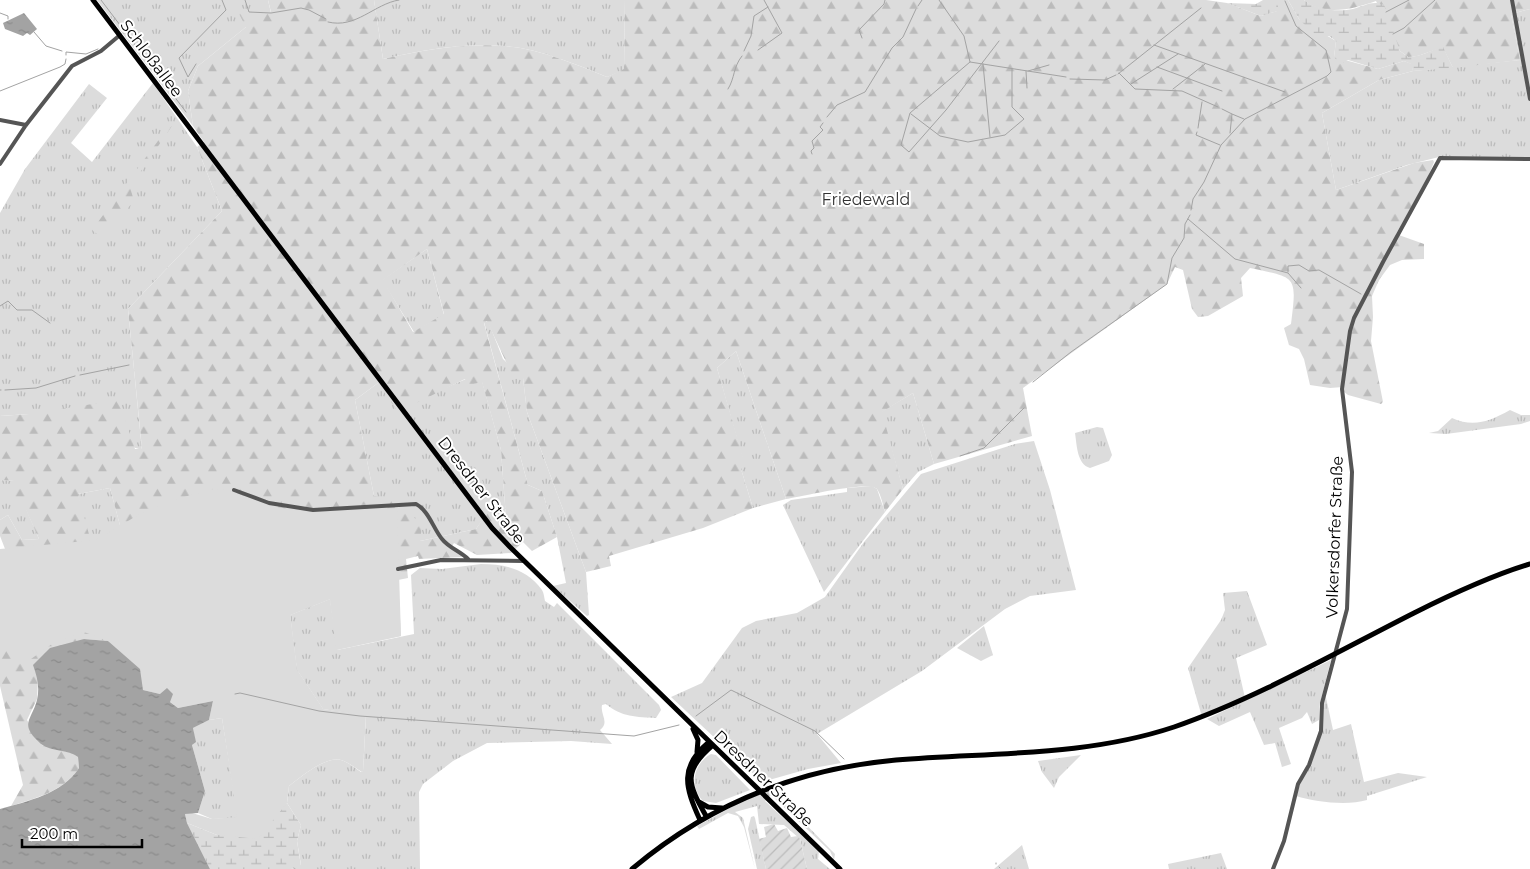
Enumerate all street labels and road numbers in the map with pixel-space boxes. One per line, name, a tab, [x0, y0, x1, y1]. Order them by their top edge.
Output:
street label: Schloßallee	[116, 16, 187, 101]
street label: Dresdner Straße	[434, 433, 529, 548]
street label: Volkersdorfer Straße	[1322, 456, 1347, 619]
street label: Dresdner Straße	[710, 726, 817, 831]

